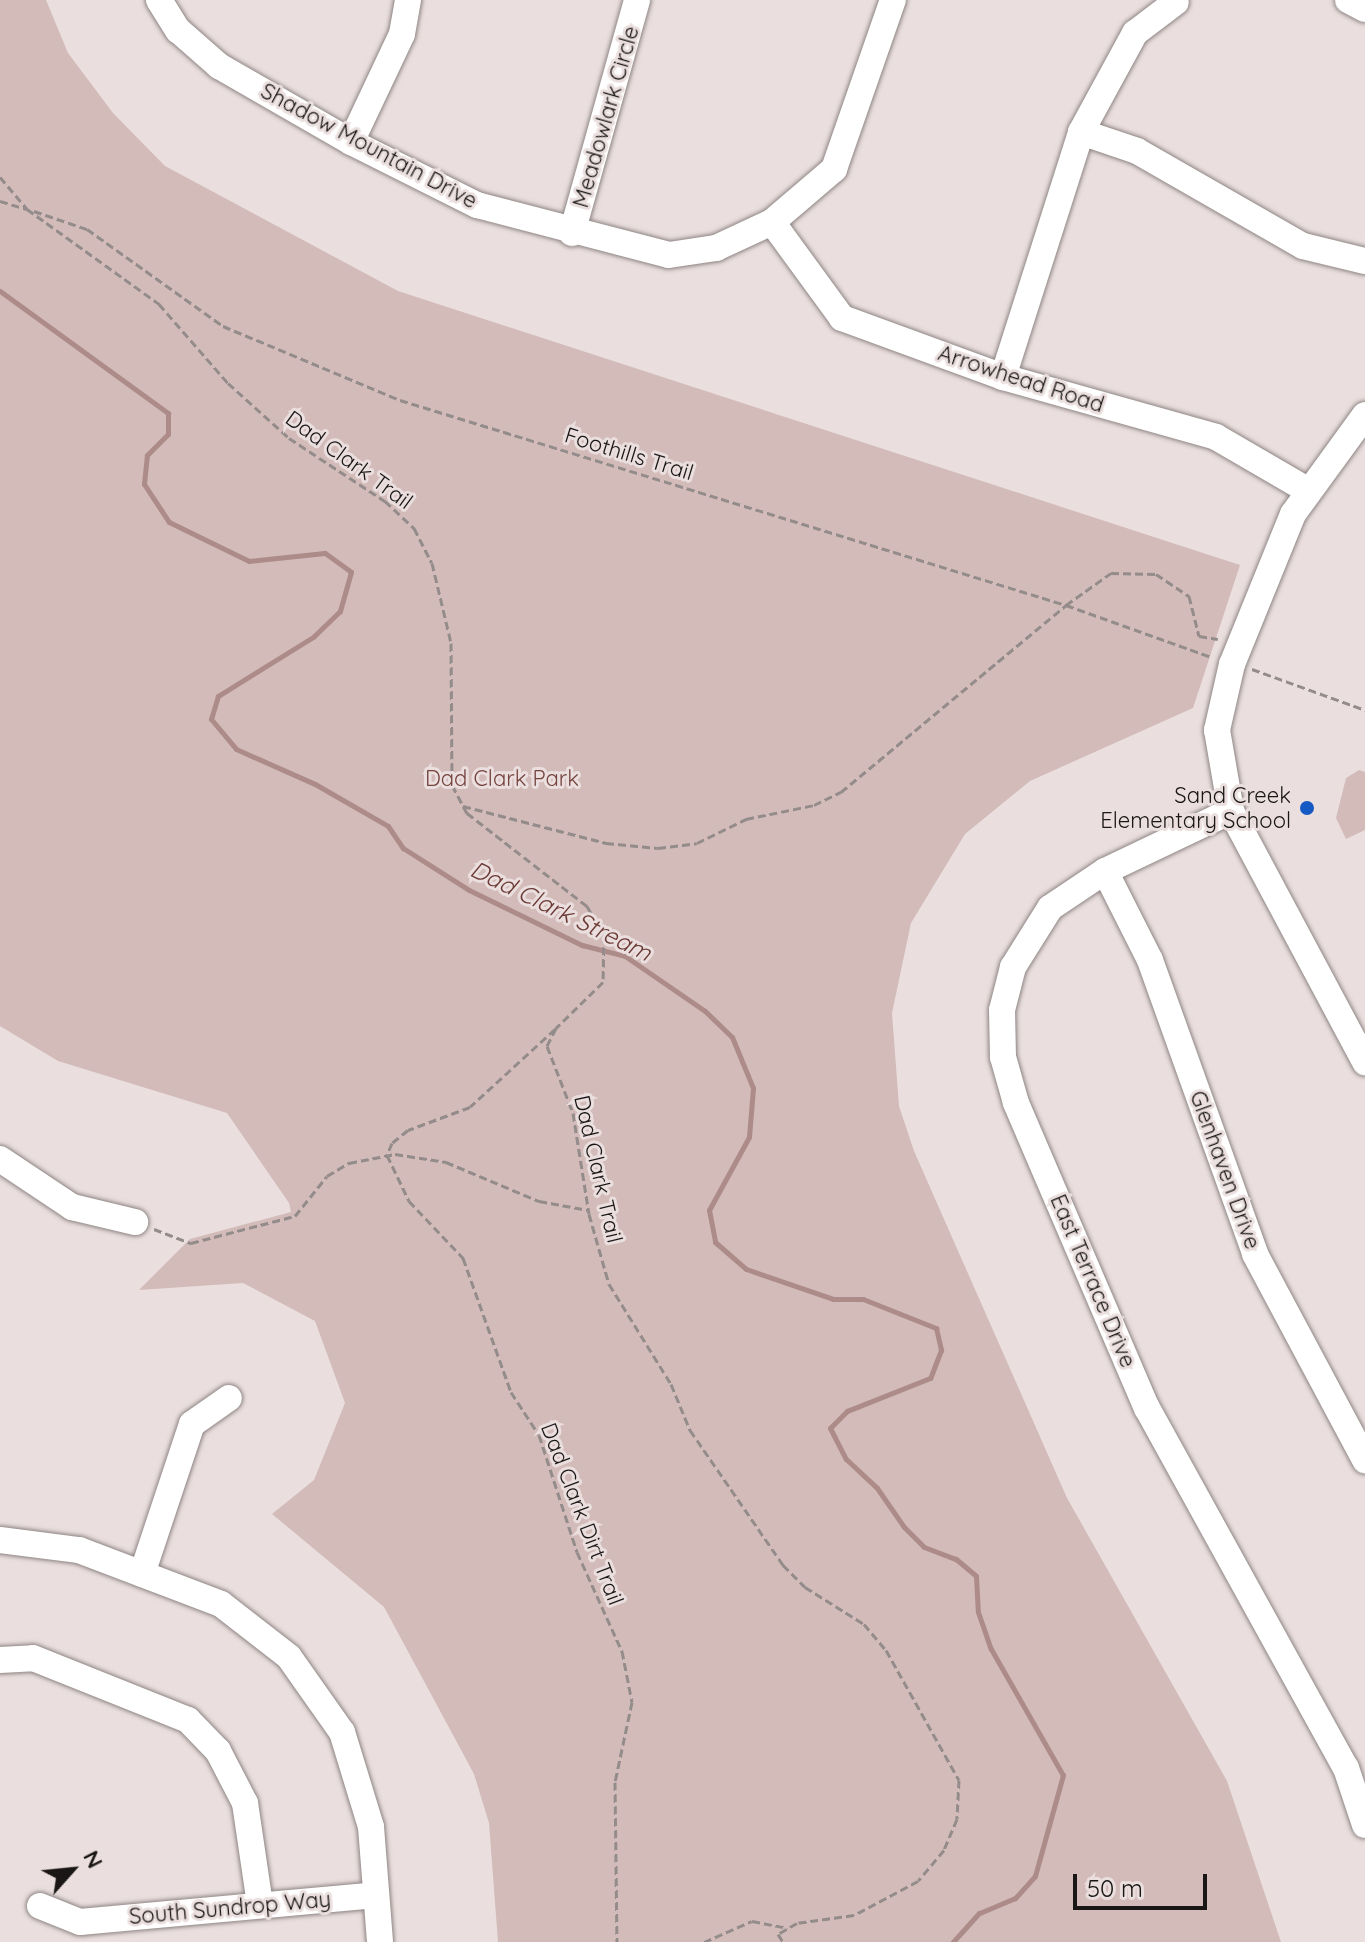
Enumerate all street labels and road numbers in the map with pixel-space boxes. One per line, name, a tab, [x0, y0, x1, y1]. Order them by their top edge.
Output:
street label: Meadowlark Circle	[567, 23, 645, 211]
street label: Shadow Mountain Drive	[256, 78, 482, 214]
street label: Arrowhead Road	[935, 340, 1107, 418]
street label: Dad Clark Trail	[280, 405, 418, 515]
street label: Foothills Trail	[562, 422, 696, 486]
street label: Glenhaven Drive	[1184, 1087, 1266, 1253]
street label: Dad Clark Trail	[568, 1093, 628, 1245]
street label: East Terrace Drive	[1045, 1190, 1141, 1372]
street label: Dad Clark Dirt Trail	[535, 1419, 629, 1609]
street label: South Sundrop Way	[128, 1886, 332, 1930]

